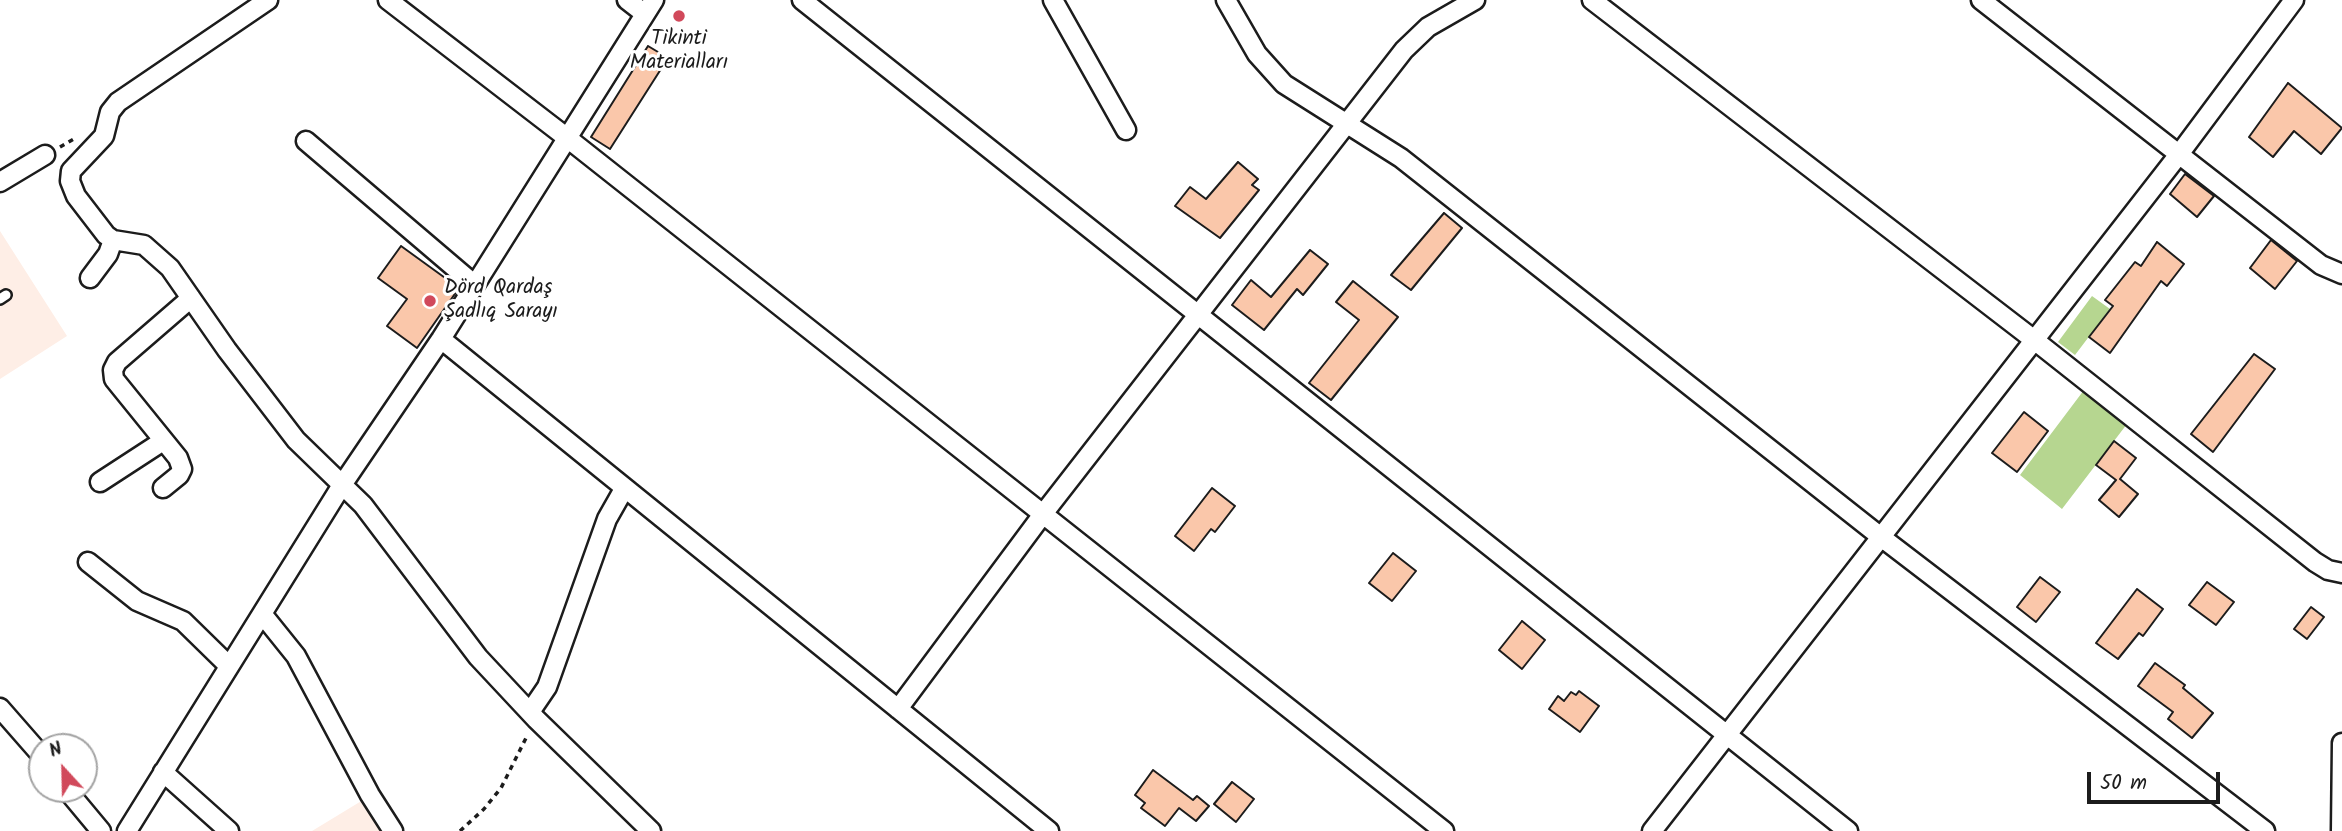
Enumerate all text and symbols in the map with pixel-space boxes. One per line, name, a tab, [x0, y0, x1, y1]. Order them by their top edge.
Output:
marker: Tikinti Materialları	[671, 8, 687, 24]
place label: Tikinti Materialları	[630, 27, 728, 77]
place label: Dörd Qardaş Şadlıq Sarayı	[444, 276, 558, 326]
marker: Dörd Qardaş Şadlıq Sarayı	[422, 293, 438, 309]
north arrow	[28, 733, 98, 803]
text: N	[45, 734, 67, 767]
scale bar	[2090, 758, 2223, 802]
text: 50 m	[2100, 767, 2147, 800]

